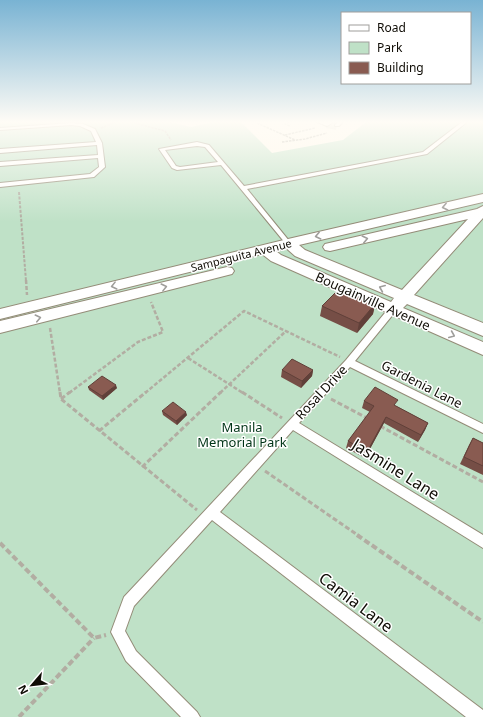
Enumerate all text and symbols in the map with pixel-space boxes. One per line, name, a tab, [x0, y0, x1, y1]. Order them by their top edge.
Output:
legend	[341, 12, 471, 84]
text: Road	[377, 19, 406, 36]
text: Park	[377, 39, 403, 56]
text: Building	[377, 59, 424, 76]
one-way arrow	[442, 202, 449, 211]
one-way arrow	[315, 232, 322, 240]
street label: Sampaguita Avenue	[189, 235, 293, 275]
one-way arrow	[362, 235, 368, 243]
street label: Bougainville Avenue	[313, 268, 433, 334]
one-way arrow	[111, 281, 117, 289]
one-way arrow	[161, 283, 167, 291]
one-way arrow	[379, 285, 387, 293]
one-way arrow	[34, 314, 41, 323]
one-way arrow	[449, 331, 456, 339]
street label: Gardenia Lane	[378, 356, 466, 412]
street label: Rosal Drive	[291, 361, 351, 423]
park label: Manila Memorial Park	[197, 418, 287, 451]
street label: Jasmine Lane	[346, 432, 444, 505]
street label: Camia Lane	[314, 567, 398, 637]
north arrow	[12, 665, 52, 705]
text: N	[14, 682, 31, 697]

